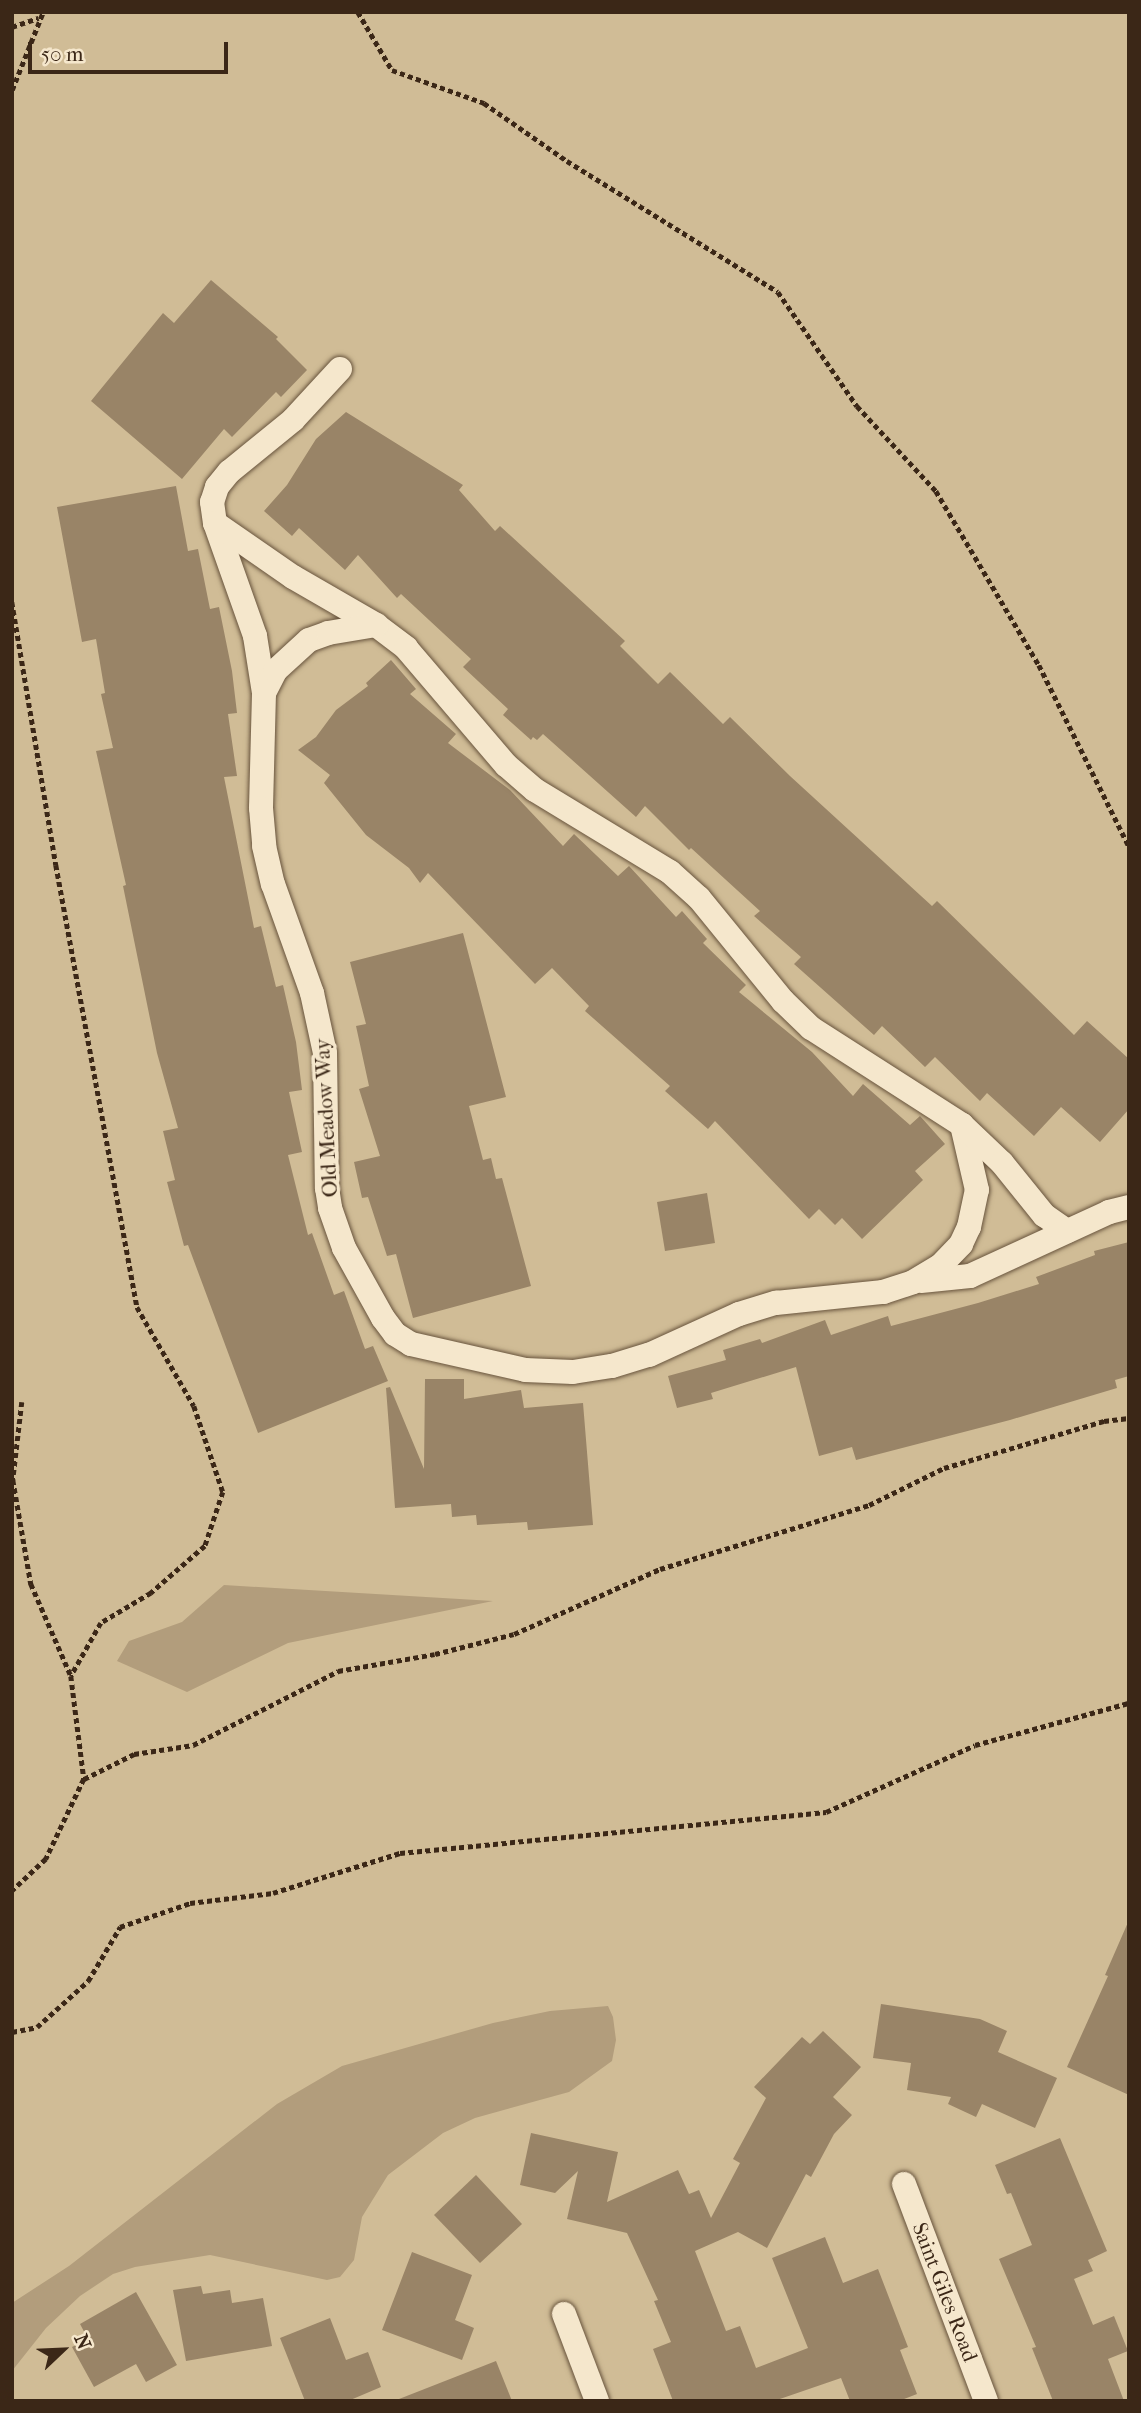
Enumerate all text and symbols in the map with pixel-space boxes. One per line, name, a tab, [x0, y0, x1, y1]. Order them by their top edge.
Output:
scale bar	[32, 28, 231, 72]
text: 50 m	[41, 42, 84, 66]
street label: Old Meadow Way	[309, 1038, 343, 1198]
street label: Saint Giles Road	[907, 2219, 983, 2365]
north arrow	[28, 2315, 98, 2385]
text: N	[69, 2331, 95, 2353]

